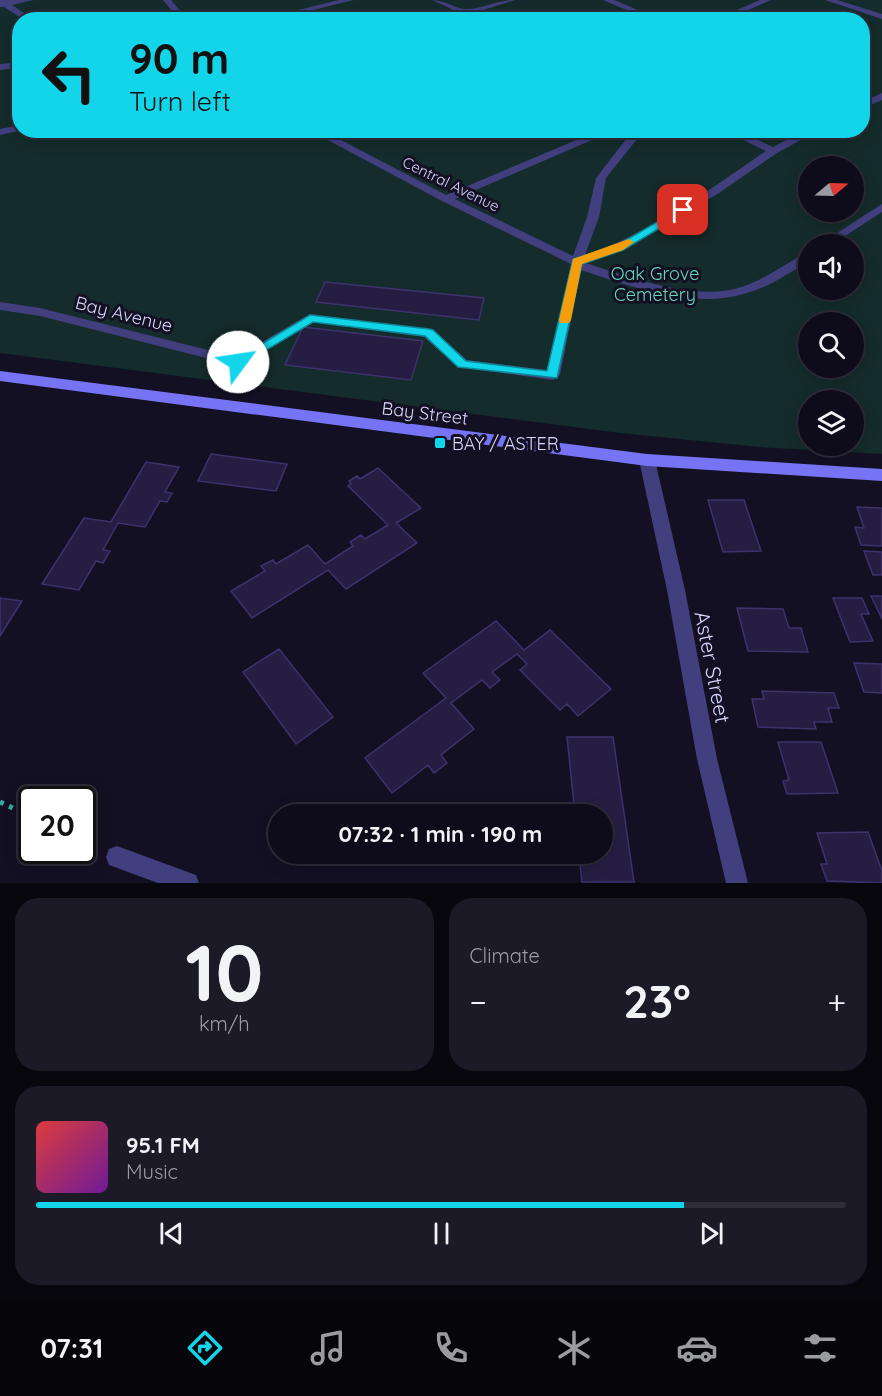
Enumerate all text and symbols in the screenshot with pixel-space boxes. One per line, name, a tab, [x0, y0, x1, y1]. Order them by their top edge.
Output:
text: 90 m	[129, 32, 229, 85]
icon: left	[30, 36, 108, 114]
text: Turn left	[129, 84, 231, 118]
street label: Central Avenue	[399, 152, 503, 216]
north arrow	[798, 156, 864, 222]
map controls	[798, 156, 864, 456]
pin	[657, 184, 708, 235]
icon: arrive	[666, 193, 699, 226]
button: sound	[798, 234, 864, 300]
park label: Oak Grove Cemetery	[611, 262, 699, 306]
street label: Bay Avenue	[73, 291, 175, 337]
button: search	[798, 312, 864, 378]
position arrow	[206, 330, 270, 394]
button: layers	[798, 390, 864, 456]
street label: Bay Street	[380, 396, 470, 430]
place label: BAY / ASTER	[452, 432, 559, 455]
marker: BAY / ASTER	[433, 436, 447, 450]
street label: Aster Street	[689, 609, 737, 725]
speed limit sign: 20	[18, 786, 96, 864]
text: 07:32 · 1 min · 190 m	[339, 820, 542, 848]
text: 10	[185, 923, 263, 1021]
text: Climate	[470, 943, 540, 968]
text: 23°	[623, 973, 691, 1029]
text: −	[470, 981, 487, 1022]
text: +	[827, 981, 846, 1022]
text: km/h	[199, 1011, 250, 1036]
text: 95.1 FM	[126, 1131, 200, 1159]
text: Music	[126, 1159, 178, 1184]
icon: previous	[155, 1217, 188, 1250]
icon: pause	[425, 1217, 458, 1250]
icon: next	[695, 1217, 728, 1250]
icon: directions	[184, 1327, 226, 1369]
icon: music	[307, 1327, 349, 1369]
icon: phone	[430, 1327, 472, 1369]
icon: climate	[553, 1327, 595, 1369]
icon: car	[676, 1327, 718, 1369]
icon: filters	[799, 1327, 841, 1369]
text: 07:31	[41, 1331, 103, 1365]

